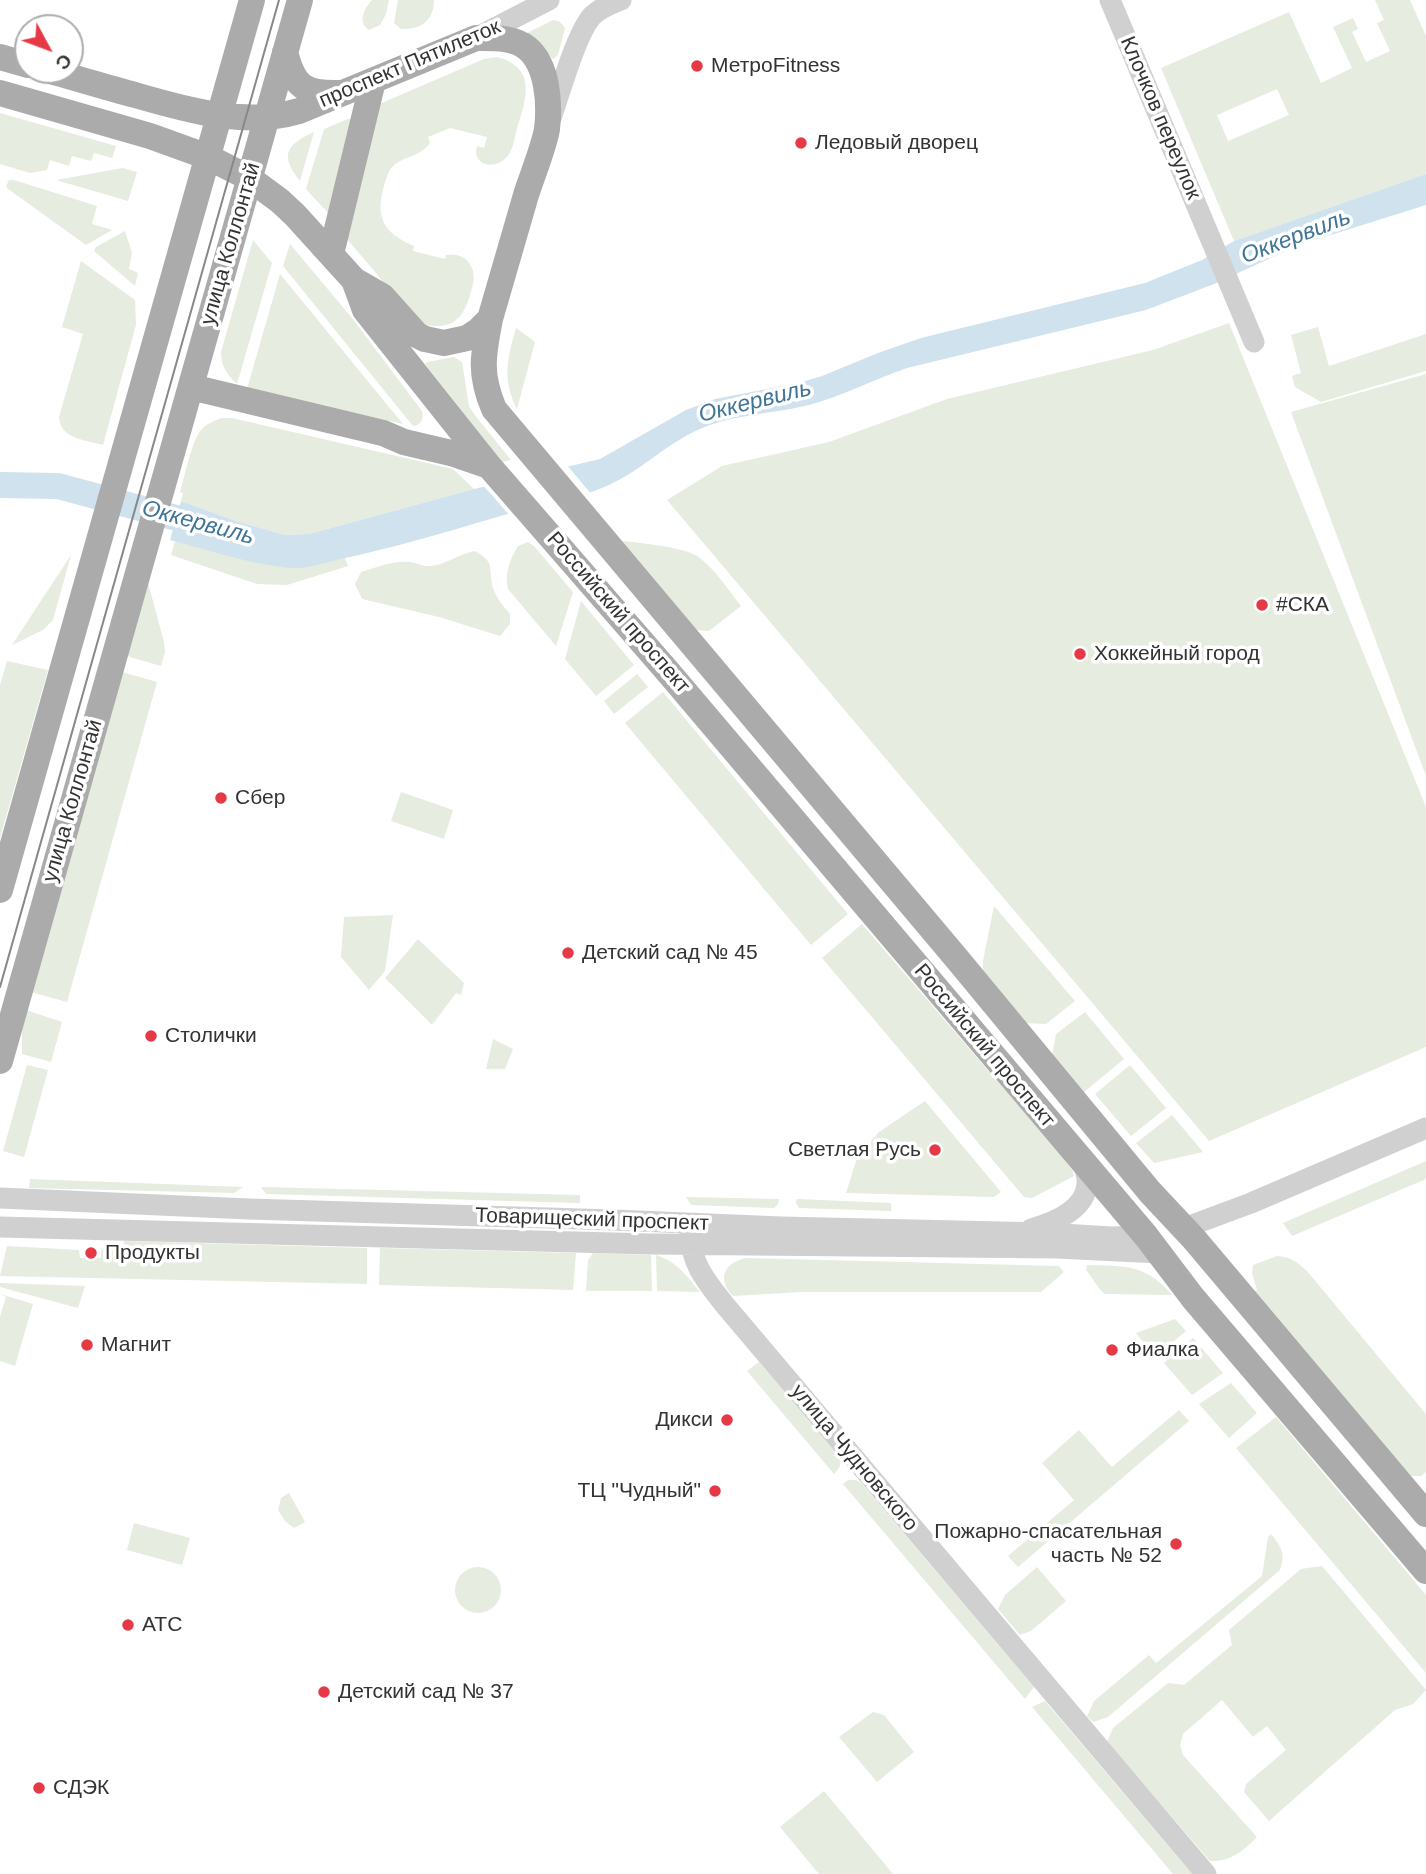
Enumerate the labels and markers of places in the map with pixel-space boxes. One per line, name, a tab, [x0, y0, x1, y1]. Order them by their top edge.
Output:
place label: МетроFitness	[711, 53, 840, 79]
marker: МетроFitness	[689, 58, 705, 74]
place label: Ледовый дворец	[815, 130, 978, 156]
marker: Ледовый дворец	[793, 135, 809, 151]
place label: #СКА	[1276, 592, 1329, 618]
marker: #СКА	[1254, 597, 1270, 613]
place label: Хоккейный город	[1094, 641, 1260, 667]
marker: Хоккейный город	[1072, 646, 1088, 662]
place label: Сбер	[235, 785, 285, 811]
marker: Сбер	[213, 790, 229, 806]
place label: Детский сад № 45	[582, 940, 758, 966]
marker: Детский сад № 45	[560, 945, 576, 961]
place label: Столички	[165, 1023, 257, 1049]
marker: Столички	[143, 1028, 159, 1044]
place label: Светлая Русь	[788, 1137, 921, 1163]
marker: Светлая Русь	[927, 1142, 943, 1158]
place label: Продукты	[105, 1240, 200, 1266]
marker: Продукты	[83, 1245, 99, 1261]
place label: Магнит	[101, 1332, 171, 1358]
marker: Магнит	[79, 1337, 95, 1353]
place label: Фиалка	[1126, 1337, 1199, 1363]
marker: Фиалка	[1104, 1342, 1120, 1358]
place label: Дикси	[655, 1407, 713, 1433]
marker: Дикси	[719, 1412, 735, 1428]
place label: ТЦ "Чудный"	[577, 1478, 701, 1504]
marker: ТЦ "Чудный"	[707, 1483, 723, 1499]
place label: Пожарно-спасательная часть № 52	[934, 1519, 1162, 1569]
marker: Пожарно-спасательная часть № 52	[1168, 1536, 1184, 1552]
place label: АТС	[142, 1612, 182, 1638]
marker: АТС	[120, 1617, 136, 1633]
place label: Детский сад № 37	[338, 1679, 514, 1705]
marker: Детский сад № 37	[316, 1684, 332, 1700]
place label: СДЭК	[53, 1775, 109, 1801]
marker: СДЭК	[31, 1780, 47, 1796]

